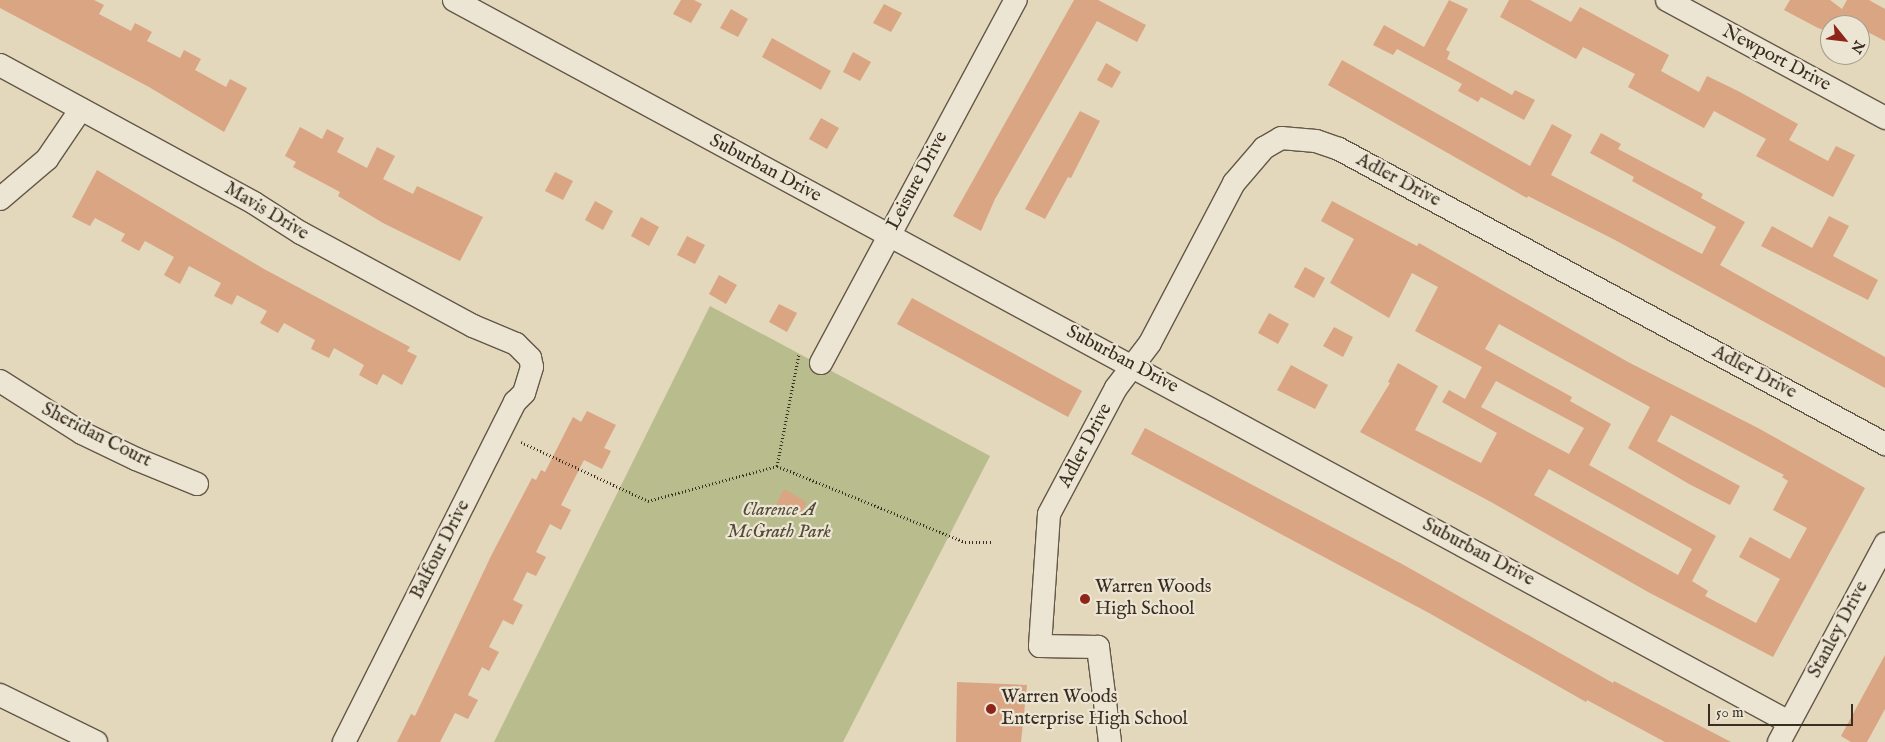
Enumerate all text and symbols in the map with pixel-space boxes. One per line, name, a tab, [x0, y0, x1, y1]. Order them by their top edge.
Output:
north arrow	[1820, 15, 1870, 65]
street label: Newport Drive	[1718, 21, 1834, 97]
text: N	[1846, 37, 1868, 56]
street label: Leisure Drive	[883, 128, 953, 234]
street label: Suburban Drive	[705, 130, 825, 208]
street label: Adler Drive	[1352, 149, 1444, 213]
street label: Mavis Drive	[220, 178, 312, 246]
street label: Suburban Drive	[1062, 321, 1182, 399]
street label: Adler Drive	[1708, 341, 1800, 405]
street label: Sheridan Court	[37, 399, 155, 473]
street label: Adler Drive	[1054, 400, 1118, 492]
street label: Balfour Drive	[406, 497, 476, 603]
park label: Clarence A McGrath Park	[727, 500, 831, 544]
street label: Suburban Drive	[1418, 514, 1538, 592]
place label: Warren Woods High School	[1095, 577, 1211, 621]
street label: Stanley Drive	[1804, 578, 1874, 682]
marker: Warren Woods High School	[1079, 593, 1091, 605]
place label: Warren Woods Enterprise High School	[1001, 687, 1188, 731]
scale bar	[1710, 694, 1855, 726]
marker: Warren Woods Enterprise High School	[985, 703, 997, 715]
text: 50 m	[1716, 703, 1744, 722]

